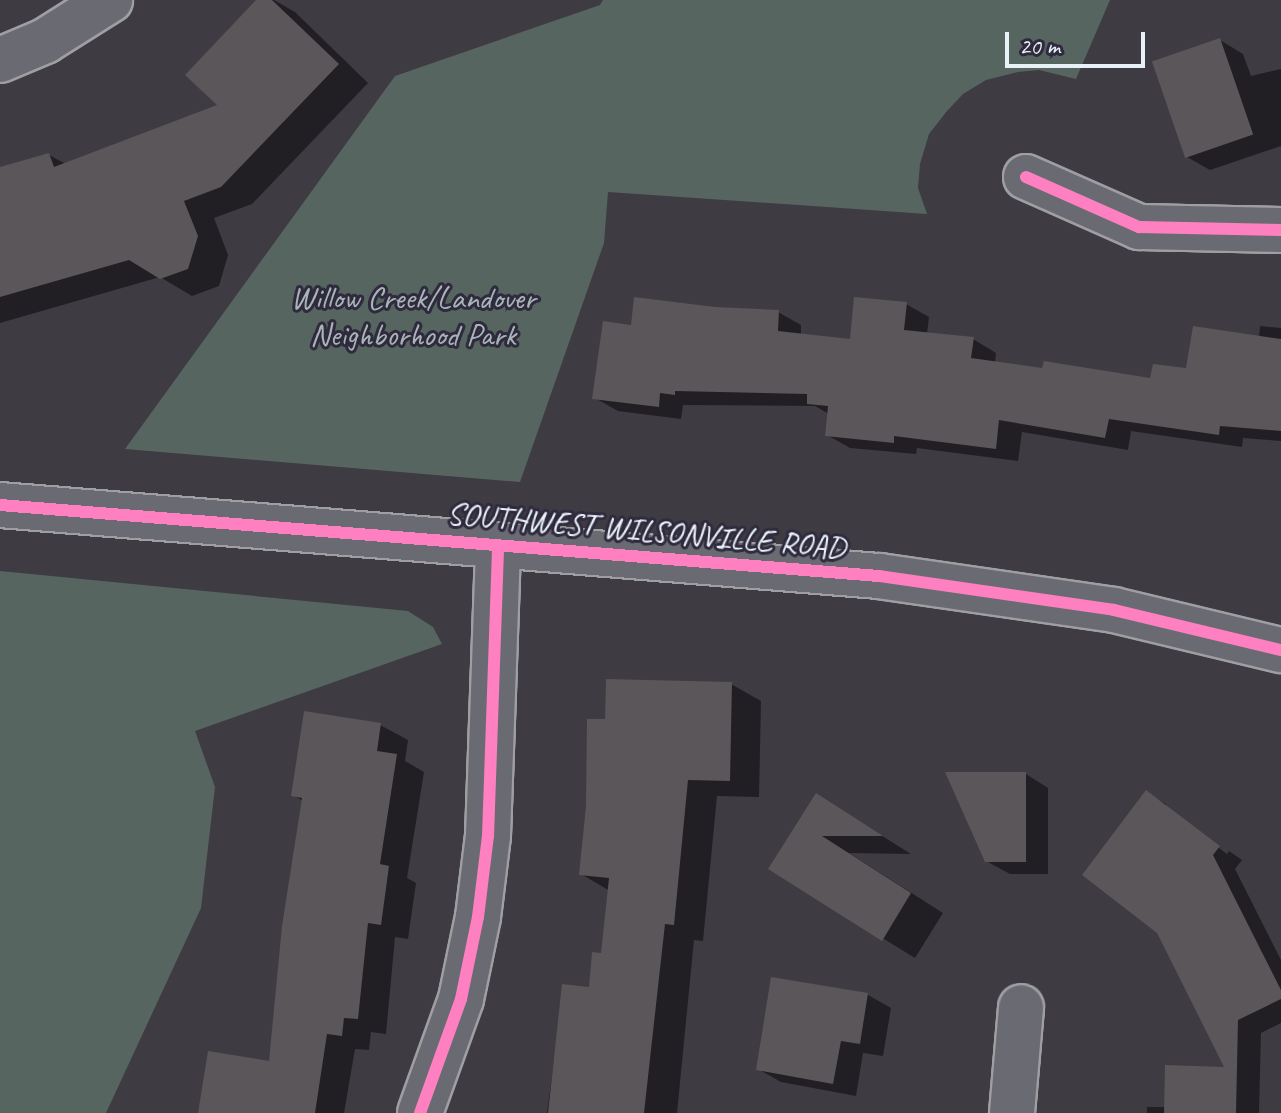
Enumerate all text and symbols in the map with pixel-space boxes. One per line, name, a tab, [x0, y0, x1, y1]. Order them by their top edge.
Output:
scale bar	[1009, 16, 1149, 66]
text: 20 m	[1019, 31, 1060, 61]
park label: Willow Creek/Landover Neighborhood Park	[291, 280, 535, 355]
street label: SOUTHWEST WILSONVILLE ROAD	[444, 494, 848, 568]

